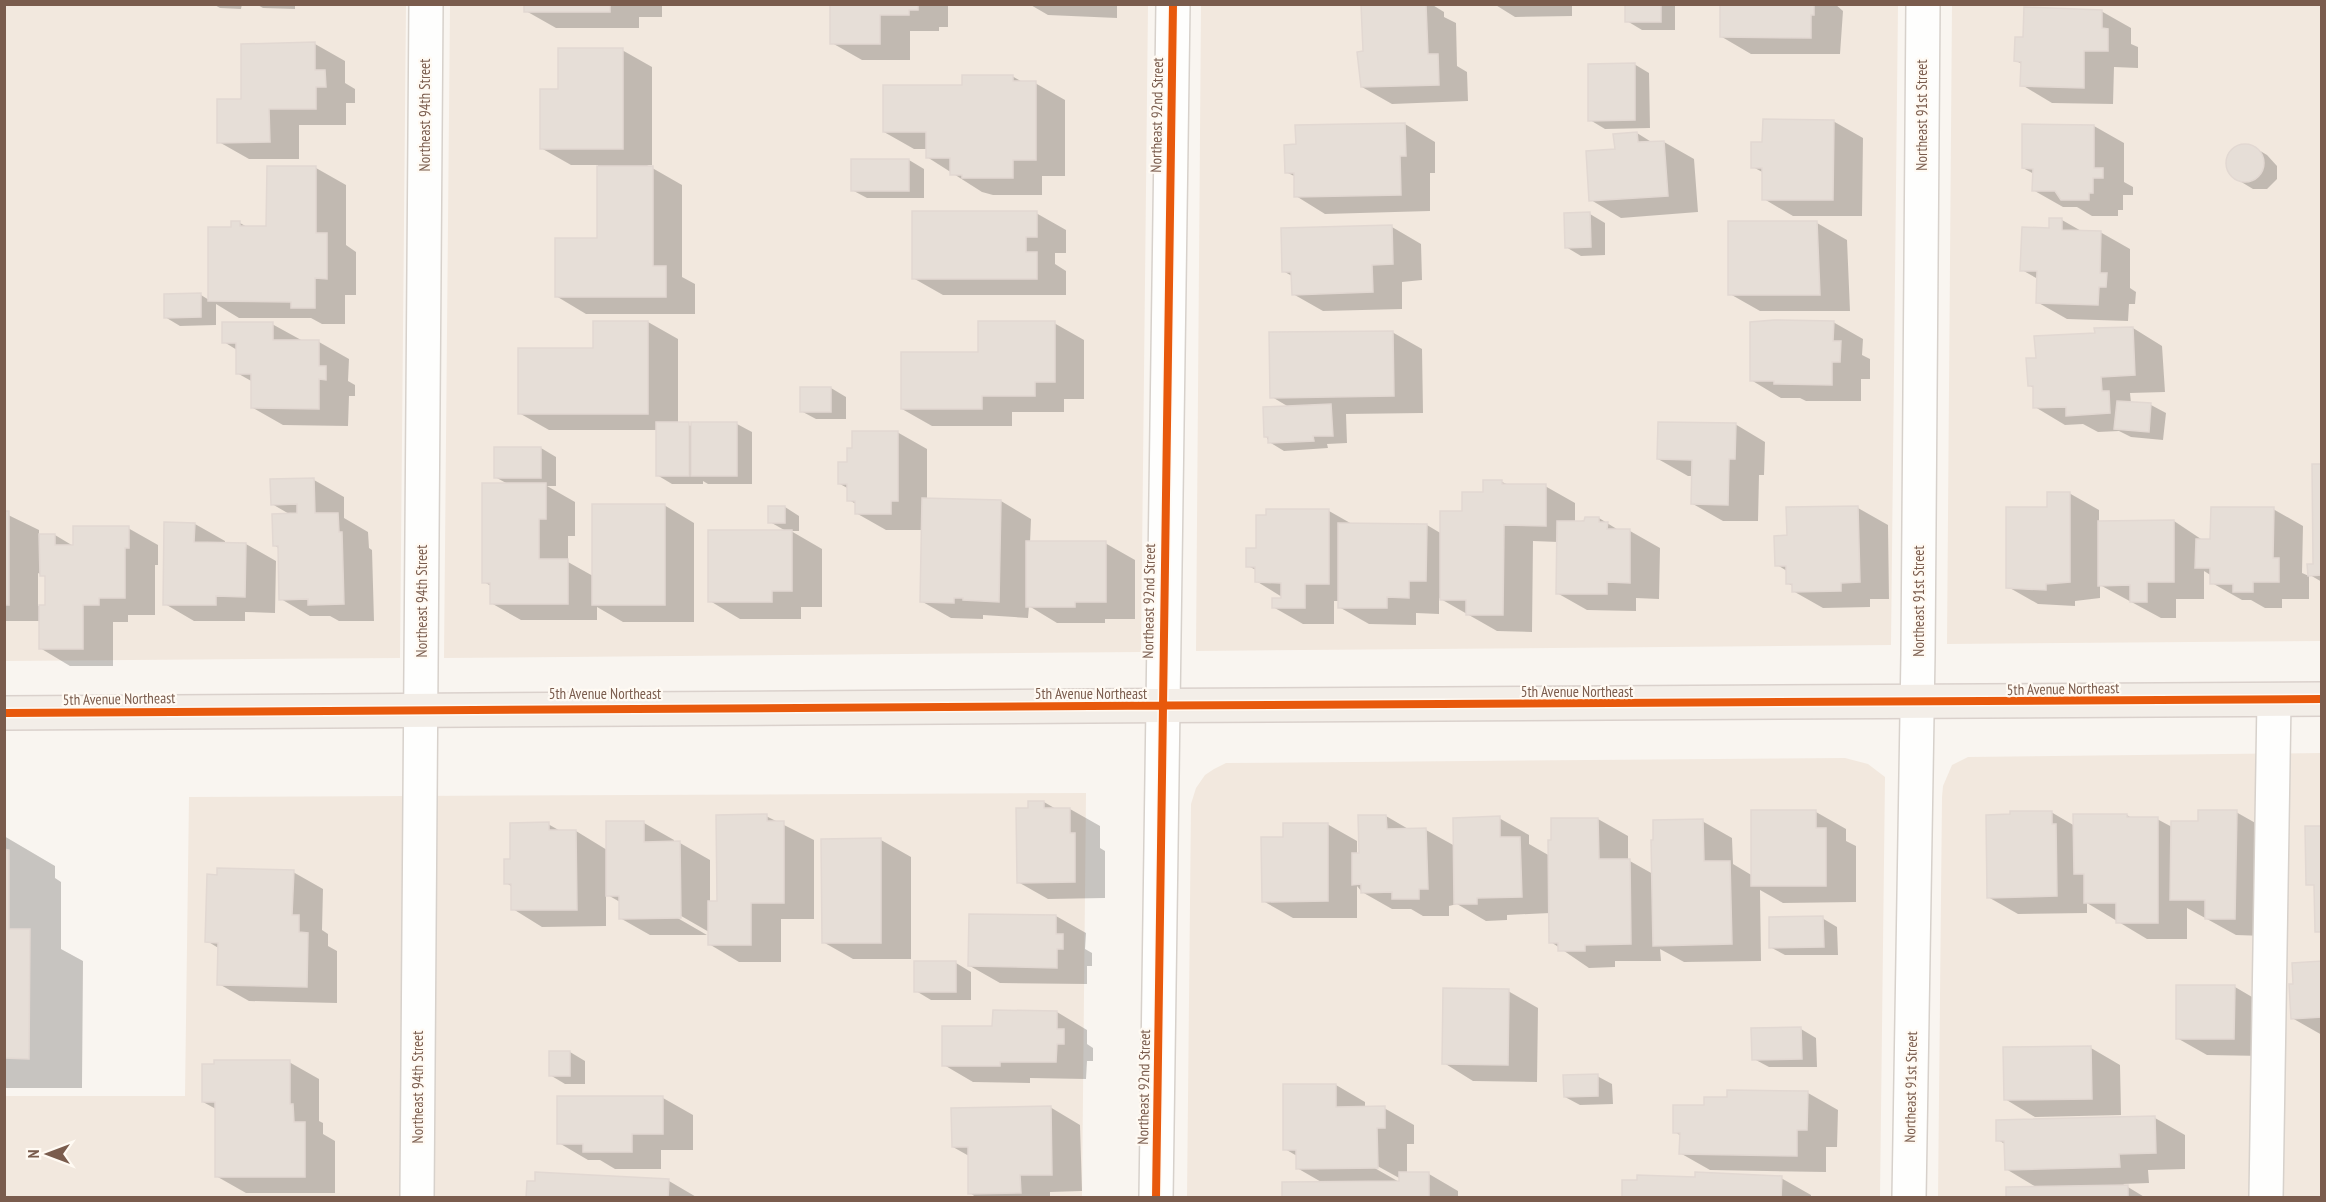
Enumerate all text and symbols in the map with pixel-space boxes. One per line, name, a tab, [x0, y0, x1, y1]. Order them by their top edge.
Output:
street label: Northeast 92nd Street	[1146, 57, 1167, 173]
street label: Northeast 94th Street	[415, 59, 434, 171]
street label: Northeast 91st Street	[1912, 59, 1931, 171]
street label: Northeast 92nd Street	[1138, 543, 1159, 659]
street label: Northeast 94th Street	[412, 545, 431, 657]
street label: Northeast 91st Street	[1909, 545, 1928, 657]
street label: 5th Avenue Northeast	[2007, 678, 2119, 699]
street label: 5th Avenue Northeast	[1521, 682, 1633, 701]
street label: 5th Avenue Northeast	[549, 684, 661, 703]
street label: 5th Avenue Northeast	[1035, 684, 1147, 703]
street label: 5th Avenue Northeast	[63, 688, 175, 709]
street label: Northeast 92nd Street	[1133, 1029, 1154, 1145]
street label: Northeast 94th Street	[408, 1031, 427, 1143]
street label: Northeast 91st Street	[1900, 1031, 1921, 1143]
north arrow	[18, 1124, 78, 1184]
text: N	[23, 1150, 43, 1158]

